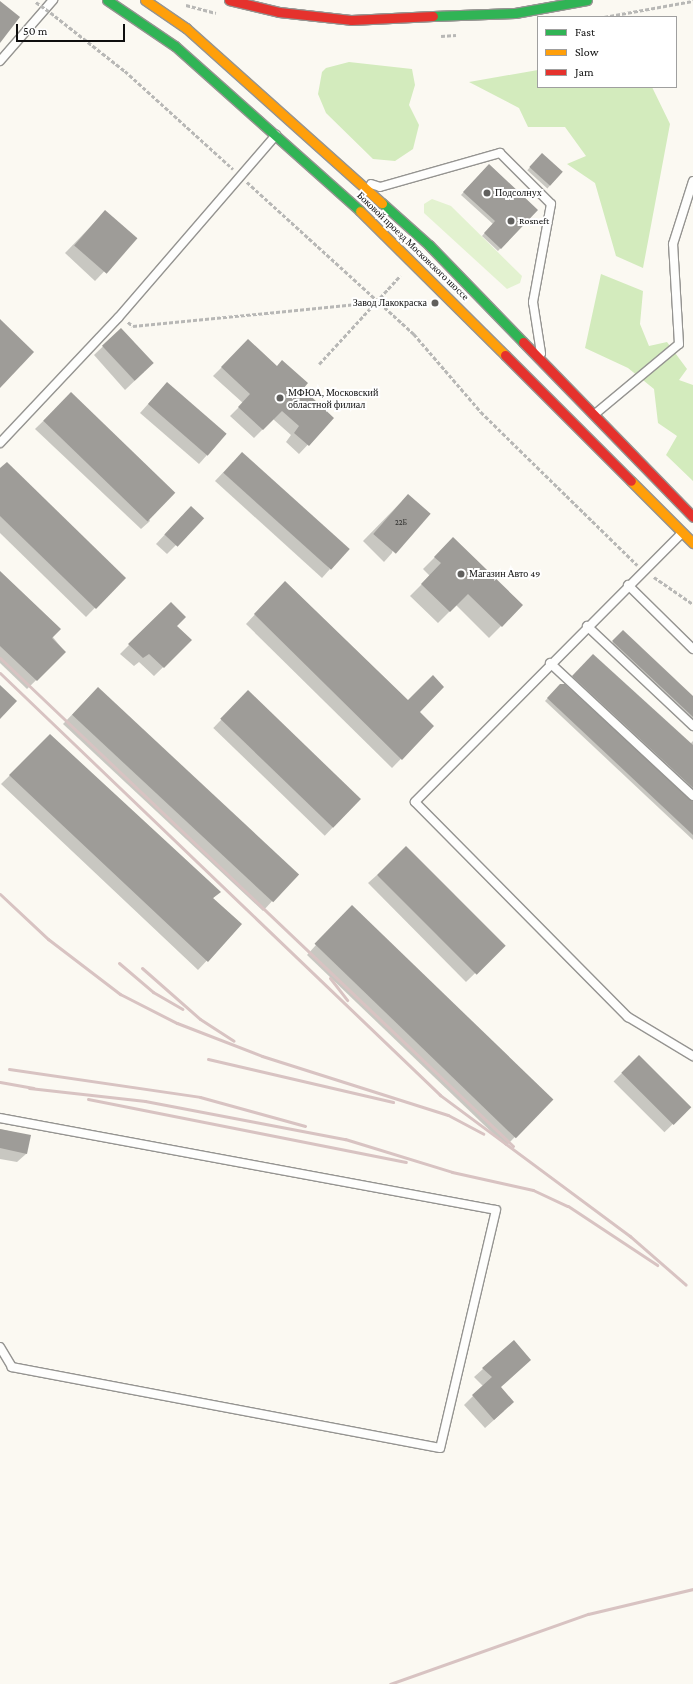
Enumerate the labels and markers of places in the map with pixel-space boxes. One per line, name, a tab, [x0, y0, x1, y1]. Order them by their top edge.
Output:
place label: Подсолнух	[495, 187, 542, 199]
marker: Подсолнух	[482, 188, 492, 198]
place label: Rosneft	[519, 215, 549, 227]
marker: Rosneft	[506, 216, 516, 226]
place label: Завод Лакокраска	[353, 297, 427, 309]
marker: Завод Лакокраска	[430, 298, 440, 308]
place label: МФЮА, Московский областной филиал	[288, 386, 378, 410]
marker: МФЮА, Московский областной филиал	[275, 393, 285, 403]
place label: Магазин Авто 49	[469, 568, 540, 580]
marker: Магазин Авто 49	[456, 569, 466, 579]

